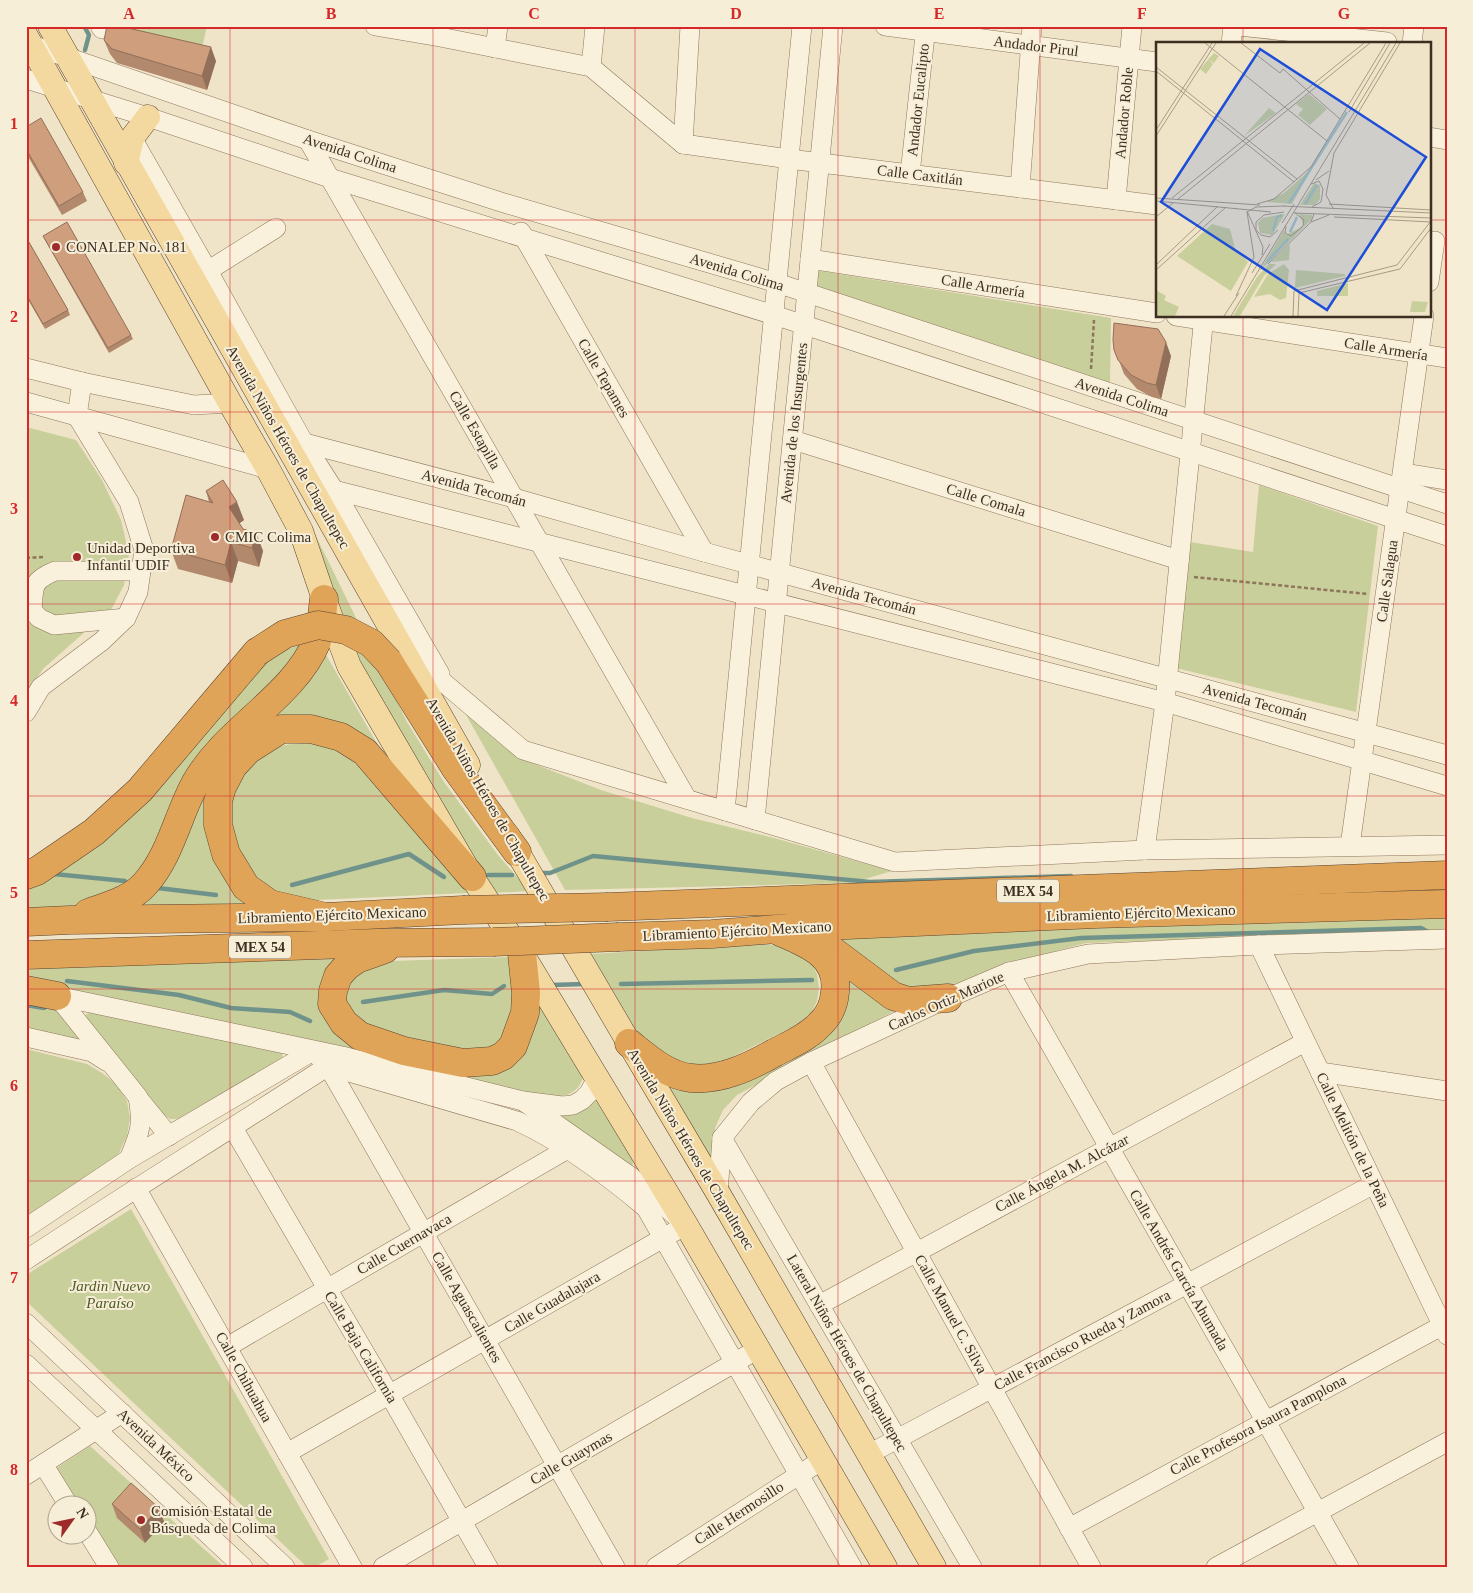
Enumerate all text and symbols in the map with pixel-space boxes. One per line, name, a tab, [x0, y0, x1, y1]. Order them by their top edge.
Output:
text: A	[123, 5, 135, 22]
text: B	[326, 5, 337, 22]
text: C	[528, 5, 540, 22]
text: D	[730, 5, 742, 22]
text: E	[934, 5, 944, 22]
text: F	[1137, 5, 1147, 22]
text: G	[1338, 5, 1351, 22]
street label: Andador Pirul	[993, 33, 1079, 59]
inset map	[1156, 42, 1430, 318]
street label: Andador Eucalipto	[904, 43, 932, 157]
street label: Andador Roble	[1112, 66, 1136, 160]
text: 1	[10, 115, 18, 132]
street label: Avenida Colima	[301, 130, 399, 176]
street label: Calle Caxitlán	[876, 162, 964, 188]
place label: CONALEP No. 181	[66, 239, 187, 255]
marker: CONALEP No. 181	[50, 241, 62, 253]
street label: Avenida Colima	[688, 250, 786, 294]
street label: Calle Armería	[940, 271, 1026, 301]
text: 2	[10, 308, 18, 325]
street label: Calle Armería	[1343, 334, 1429, 364]
street label: Calle Tepames	[575, 336, 633, 420]
street label: Avenida Niños Héroes de Chapultepec	[223, 342, 353, 552]
street label: Avenida de los Insurgentes	[778, 342, 810, 504]
street label: Avenida Colima	[1073, 374, 1171, 420]
street label: Calle Estapilla	[446, 388, 504, 472]
street label: Avenida Tecomán	[420, 466, 529, 510]
street label: Calle Comala	[944, 480, 1028, 520]
text: 3	[10, 500, 18, 517]
place label: CMIC Colima	[225, 529, 312, 545]
marker: CMIC Colima	[209, 531, 221, 543]
street label: Calle Salagua	[1373, 539, 1401, 623]
place label: Unidad Deportiva Infantil UDIF	[87, 540, 195, 573]
marker: Unidad Deportiva Infantil UDIF	[71, 551, 83, 563]
street label: Avenida Tecomán	[810, 574, 919, 618]
street label: Avenida Tecomán	[1201, 680, 1310, 724]
text: 4	[10, 692, 18, 709]
street label: Avenida Niños Héroes de Chapultepec	[423, 694, 553, 904]
road number: MEX 54	[997, 879, 1059, 902]
text: 5	[10, 884, 18, 901]
street label: Libramiento Ejército Mexicano	[1046, 902, 1236, 924]
street label: Libramiento Ejército Mexicano	[237, 904, 427, 926]
street label: Libramiento Ejército Mexicano	[642, 918, 832, 944]
road number: MEX 54	[229, 936, 291, 959]
street label: Carlos Ortiz Mariote	[886, 968, 1007, 1034]
street label: Avenida Niños Héroes de Chapultepec	[624, 1045, 758, 1253]
street label: Calle Melitón de la Peña	[1313, 1070, 1393, 1210]
text: 6	[10, 1077, 18, 1094]
street label: Calle Ángela M. Alcázar	[992, 1131, 1132, 1215]
street label: Calle Andrés García Ahumada	[1126, 1187, 1232, 1353]
street label: Calle Cuernavaca	[354, 1210, 454, 1277]
street label: Calle Aguascalientes	[429, 1249, 505, 1365]
street label: Lateral Niños Héroes de Chapultepec	[784, 1252, 910, 1455]
street label: Calle Manuel C. Silva	[912, 1252, 990, 1376]
street label: Calle Guadalajara	[501, 1268, 603, 1336]
text: 7	[10, 1269, 18, 1286]
park label: Jardin Nuevo Paraíso	[70, 1278, 151, 1311]
street label: Calle Francisco Rueda y Zamora	[991, 1286, 1173, 1393]
street label: Calle Baja California	[321, 1288, 401, 1406]
street label: Calle Chihuahua	[213, 1329, 275, 1425]
street label: Calle Profesora Isaura Pamplona	[1167, 1372, 1349, 1478]
street label: Avenida México	[114, 1405, 198, 1485]
street label: Calle Guaymas	[527, 1428, 615, 1488]
text: 8	[10, 1461, 18, 1478]
street label: Calle Hermosillo	[691, 1478, 787, 1548]
north arrow	[48, 1496, 98, 1546]
place label: Comisión Estatal de Búsqueda de Colima	[151, 1503, 276, 1536]
text: N	[73, 1505, 92, 1522]
marker: Comisión Estatal de Búsqueda de Colima	[135, 1514, 147, 1526]

